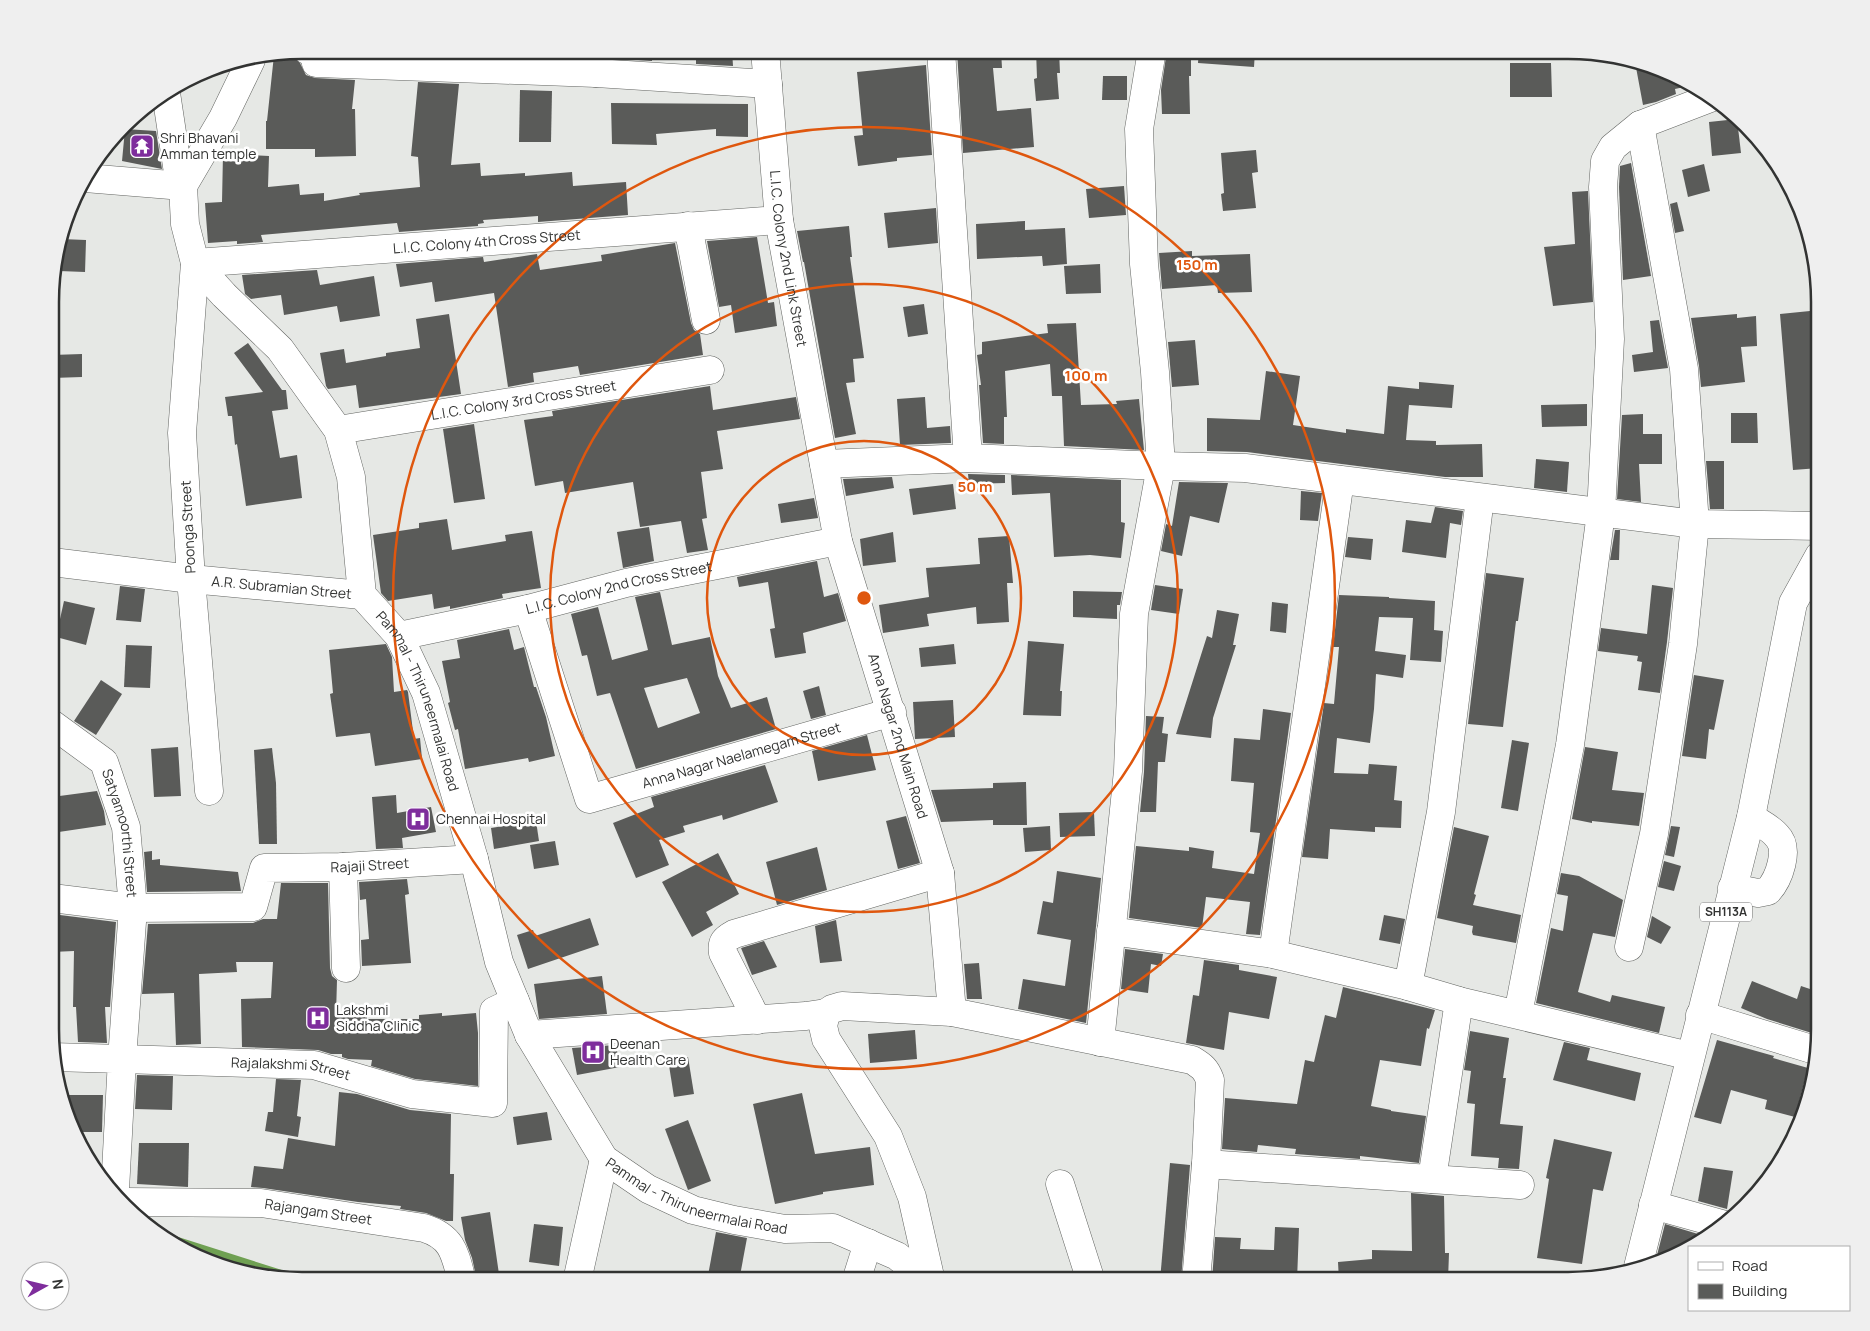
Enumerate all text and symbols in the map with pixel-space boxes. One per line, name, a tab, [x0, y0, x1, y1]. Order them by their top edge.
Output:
place label: Shri Bhavani Amman temple	[160, 128, 256, 163]
temple icon: Shri Bhavani Amman temple	[129, 133, 155, 159]
street label: L.I.C. Colony 2nd Link Street	[766, 170, 812, 349]
street label: L.I.C. Colony 4th Cross Street	[392, 225, 582, 257]
text: 150 m	[1176, 254, 1218, 275]
text: 100 m	[1065, 365, 1107, 386]
street label: L.I.C. Colony 3rd Cross Street	[430, 375, 618, 424]
text: 50 m	[957, 476, 993, 497]
street label: Poonga Street	[176, 480, 199, 574]
street label: L.I.C. Colony 2nd Cross Street	[523, 556, 714, 618]
street label: A.R. Subramian Street	[211, 571, 353, 603]
centre of rings	[855, 589, 873, 607]
street label: Pammal - Thiruneermalai Road	[372, 607, 464, 793]
street label: Anna Nagar 2nd Main Road	[864, 651, 933, 821]
street label: Anna Nagar Naelamegam Street	[640, 717, 843, 792]
street label: Satyamoorthi Street	[98, 766, 142, 899]
hospital icon: Chennai Hospital	[405, 806, 431, 832]
place label: Chennai Hospital	[436, 809, 546, 828]
street label: Rajaji Street	[330, 853, 410, 876]
road number: SH113A	[1700, 902, 1752, 922]
place label: Lakshmi Siddha Clinic	[336, 1000, 420, 1035]
hospital icon: Lakshmi Siddha Clinic	[305, 1005, 331, 1031]
place label: Deenan Health Care	[610, 1034, 686, 1069]
hospital icon: Deenan Health Care	[580, 1039, 606, 1065]
street label: Rajalakshmi Street	[231, 1052, 353, 1084]
street label: Pammal - Thiruneermalai Road	[602, 1153, 789, 1238]
street label: Rajangam Street	[264, 1194, 374, 1229]
legend	[1688, 1246, 1850, 1311]
text: Road	[1732, 1255, 1768, 1276]
north arrow	[20, 1261, 70, 1311]
text: N	[48, 1278, 68, 1290]
text: Building	[1732, 1280, 1787, 1301]

